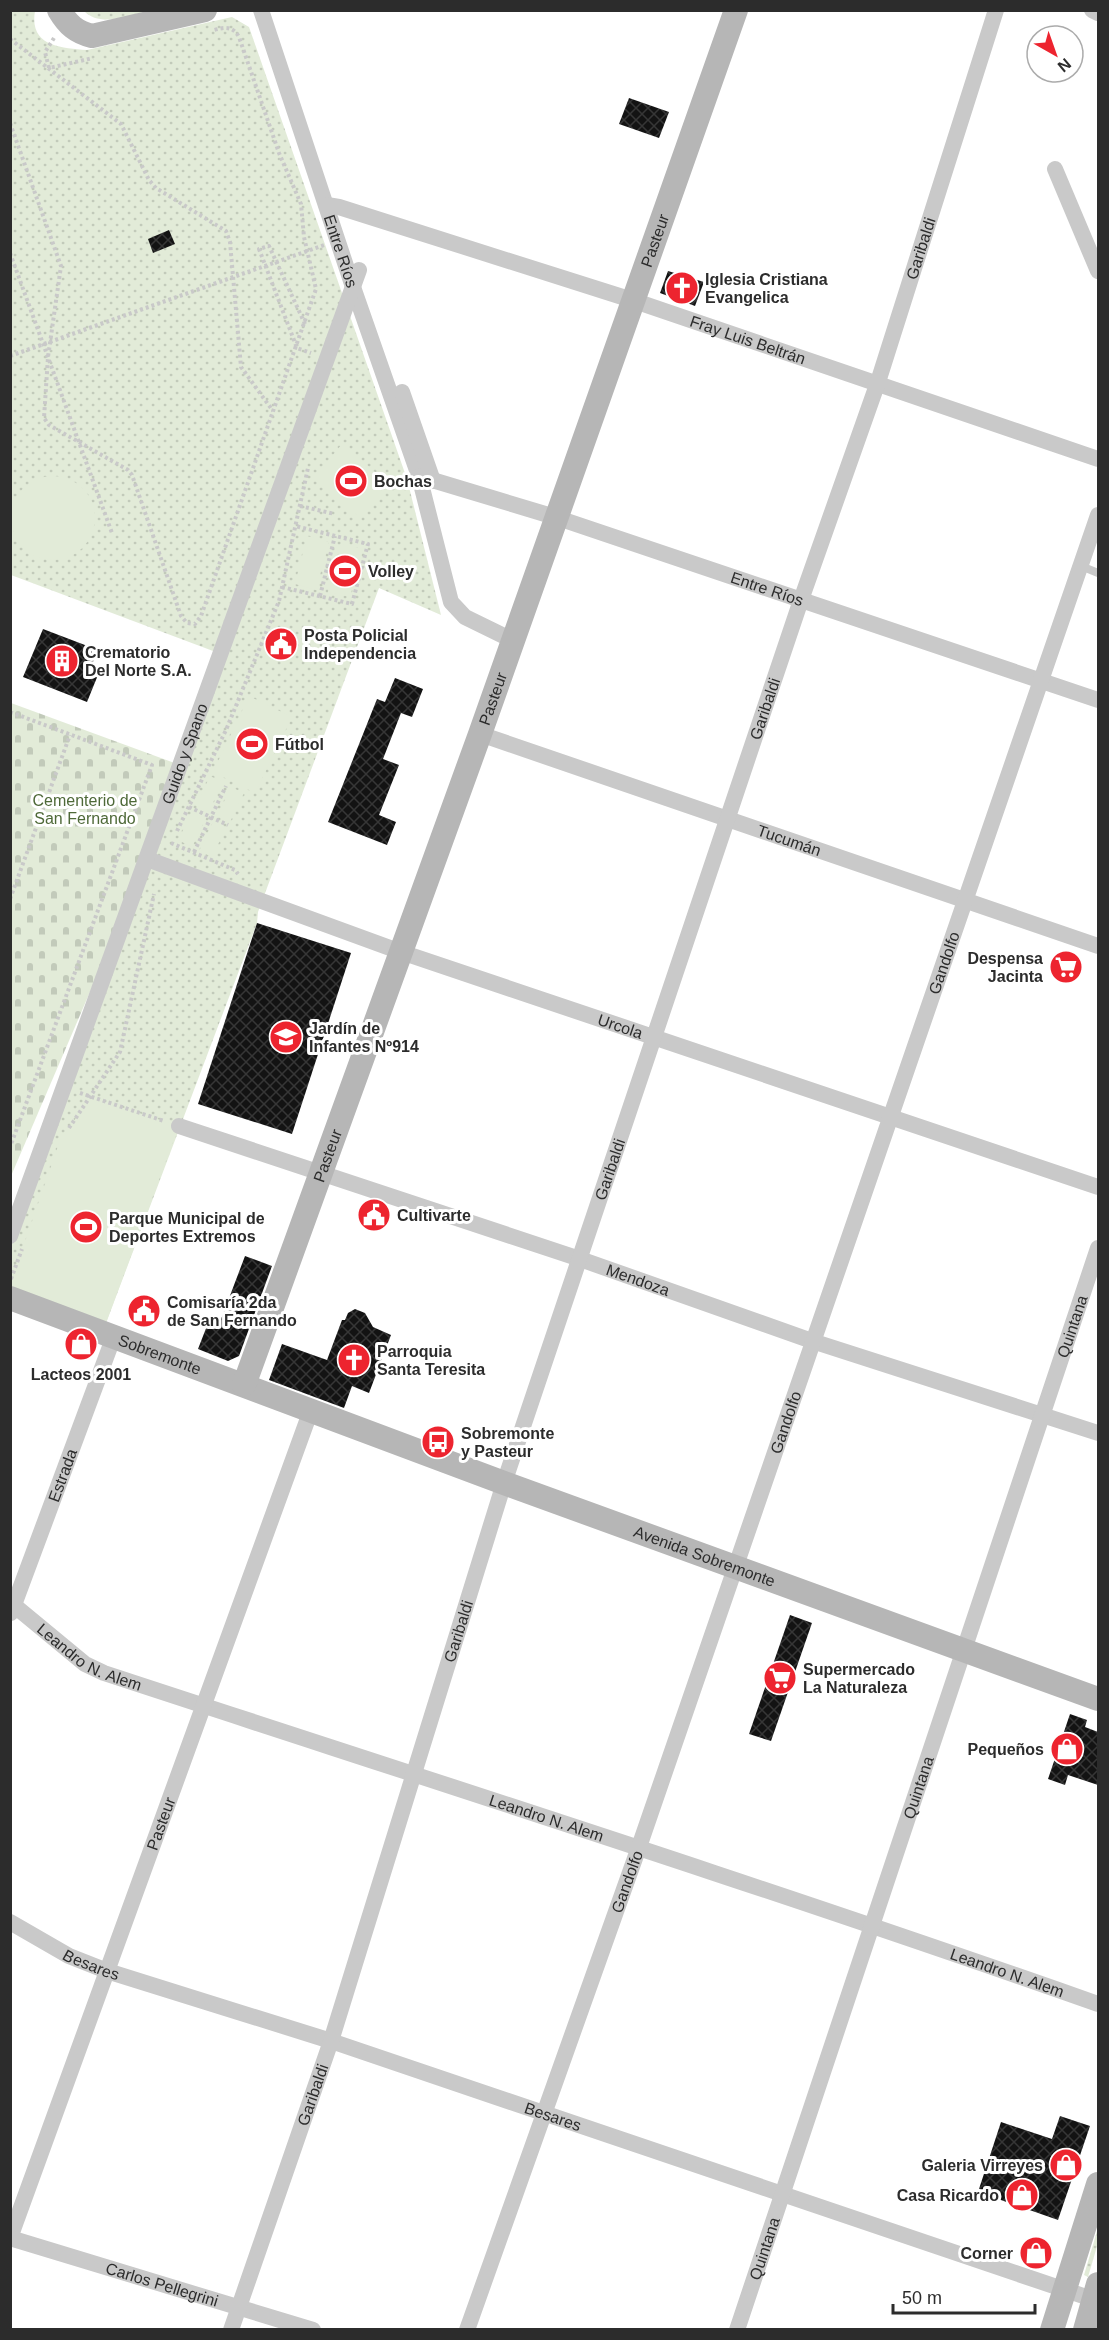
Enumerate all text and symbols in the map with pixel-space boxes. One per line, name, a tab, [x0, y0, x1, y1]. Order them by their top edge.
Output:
north arrow	[1025, 24, 1085, 84]
text: N	[1054, 55, 1074, 75]
street label: Pasteur	[638, 211, 672, 269]
street label: Entre Ríos	[321, 213, 361, 290]
street label: Garibaldi	[903, 215, 939, 282]
church icon: Iglesia Cristiana Evangelica	[664, 270, 700, 306]
place label: Iglesia Cristiana Evangelica	[705, 271, 828, 306]
street label: Fray Luis Beltrán	[688, 312, 808, 368]
sports icon: Bochas	[333, 463, 369, 499]
place label: Bochas	[374, 473, 432, 490]
sports icon: Volley	[327, 553, 363, 589]
place label: Volley	[368, 563, 414, 580]
street label: Entre Ríos	[729, 569, 806, 609]
public building icon: Posta Policial Independencia	[263, 626, 299, 662]
place label: Posta Policial Independencia	[304, 627, 416, 662]
building icon: Crematorio Del Norte S.A.	[44, 643, 80, 679]
place label: Crematorio Del Norte S.A.	[85, 644, 192, 679]
street label: Pasteur	[476, 669, 510, 728]
street label: Garibaldi	[747, 676, 783, 742]
street label: Guido y Spano	[159, 701, 211, 806]
sports icon: Fútbol	[234, 726, 270, 762]
place label: Fútbol	[275, 736, 324, 753]
park label: Cementerio de San Fernando	[33, 792, 138, 827]
street label: Tucumán	[755, 822, 823, 859]
street label: Gandolfo	[926, 929, 963, 996]
supermarket icon: Despensa Jacinta	[1048, 949, 1084, 985]
place label: Despensa Jacinta	[967, 950, 1043, 985]
street label: Urcola	[596, 1011, 645, 1042]
school or university icon: Jardín de Infantes Nº914	[268, 1019, 304, 1055]
place label: Jardín de Infantes Nº914	[309, 1020, 419, 1055]
street label: Pasteur	[310, 1126, 345, 1185]
street label: Garibaldi	[592, 1136, 628, 1203]
public building icon: Cultivarte	[356, 1197, 392, 1233]
place label: Cultivarte	[397, 1207, 471, 1224]
sports icon: Parque Municipal de Deportes Extremos	[68, 1209, 104, 1245]
place label: Parque Municipal de Deportes Extremos	[109, 1210, 265, 1245]
street label: Mendoza	[604, 1261, 672, 1299]
public building icon: Comisaría 2da de San Fernando	[126, 1293, 162, 1329]
street label: Quintana	[1054, 1293, 1091, 1360]
place label: Comisaría 2da de San Fernando	[167, 1294, 297, 1329]
shop icon: Lacteos 2001	[63, 1326, 99, 1362]
street label: Sobremonte	[116, 1331, 204, 1378]
church icon: Parroquia Santa Teresita	[336, 1342, 372, 1378]
place label: Parroquia Santa Teresita	[377, 1343, 485, 1378]
place label: Lacteos 2001	[31, 1366, 131, 1383]
street label: Gandolfo	[767, 1389, 805, 1456]
bus stop icon: Sobremonte y Pasteur	[420, 1424, 456, 1460]
place label: Sobremonte y Pasteur	[461, 1425, 554, 1460]
street label: Estrada	[45, 1446, 80, 1504]
street label: Avenida Sobremonte	[631, 1523, 778, 1590]
street label: Garibaldi	[441, 1598, 476, 1664]
street label: Leandro N. Alem	[34, 1620, 144, 1694]
supermarket icon: Supermercado La Naturaleza	[762, 1660, 798, 1696]
place label: Supermercado La Naturaleza	[803, 1661, 915, 1696]
shop icon: Pequeños	[1049, 1731, 1085, 1767]
place label: Pequeños	[968, 1741, 1044, 1758]
street label: Quintana	[900, 1754, 937, 1821]
street label: Leandro N. Alem	[487, 1791, 606, 1845]
street label: Pasteur	[144, 1794, 179, 1853]
street label: Gandolfo	[608, 1848, 646, 1915]
street label: Leandro N. Alem	[948, 1945, 1066, 2000]
street label: Besares	[60, 1946, 121, 1983]
street label: Garibaldi	[294, 2062, 331, 2128]
street label: Besares	[522, 2099, 583, 2134]
shop icon: Galeria Virreyes	[1048, 2147, 1084, 2183]
place label: Galeria Virreyes	[921, 2157, 1043, 2174]
shop icon: Casa Ricardo	[1004, 2177, 1040, 2213]
place label: Casa Ricardo	[897, 2187, 999, 2204]
street label: Quintana	[746, 2215, 783, 2282]
shop icon: Corner	[1018, 2235, 1054, 2271]
place label: Corner	[961, 2245, 1013, 2262]
street label: Carlos Pellegrini	[104, 2260, 220, 2310]
scale bar	[893, 2277, 1036, 2315]
text: 50 m	[902, 2288, 942, 2308]

